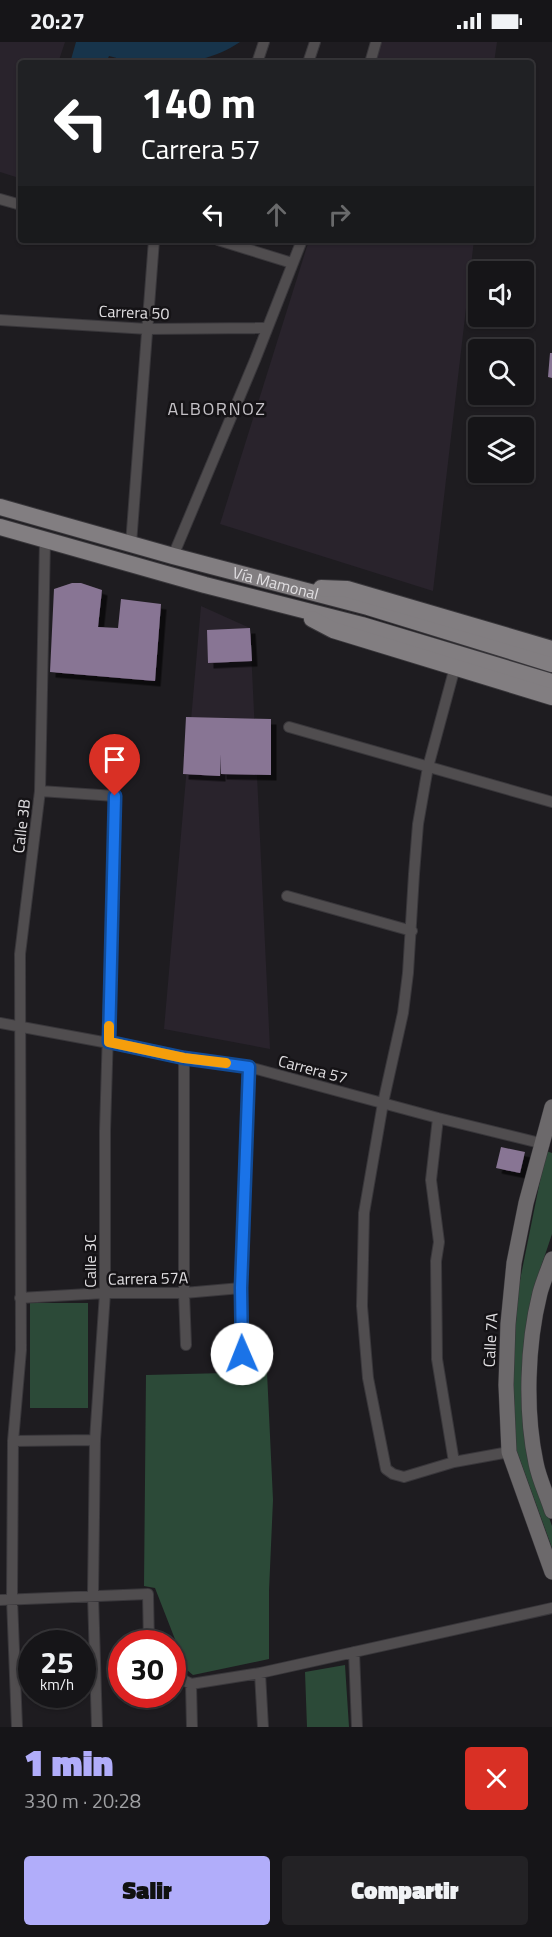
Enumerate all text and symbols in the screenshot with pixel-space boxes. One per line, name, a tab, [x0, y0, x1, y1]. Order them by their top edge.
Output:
text: 20:27	[30, 4, 85, 38]
text: 140 m	[141, 70, 256, 134]
icon: left	[42, 84, 120, 162]
text: Carrera 57	[141, 128, 260, 169]
icon: left	[197, 198, 230, 231]
icon: ahead	[260, 198, 293, 231]
icon: right	[323, 198, 356, 231]
map controls	[468, 261, 534, 483]
button: sound	[468, 261, 534, 327]
street label: Carrera 50	[98, 299, 170, 325]
button: search	[468, 339, 534, 405]
district label: ALBORNOZ	[167, 395, 267, 422]
button: layers	[468, 417, 534, 483]
street label: Vía Mamonal	[230, 560, 321, 606]
pin	[89, 734, 140, 796]
icon: arrive	[98, 743, 131, 776]
street label: Calle 3B	[6, 797, 36, 855]
street label: Carrera 57	[276, 1048, 350, 1090]
street label: Calle 3C	[78, 1234, 102, 1288]
street label: Carrera 57A	[108, 1265, 189, 1291]
street label: Calle 7A	[477, 1312, 503, 1368]
position arrow	[210, 1322, 274, 1386]
speed limit sign: 30	[108, 1630, 186, 1708]
text: 25	[40, 1639, 74, 1685]
text: km/h	[40, 1673, 74, 1696]
text: 1 min	[24, 1735, 113, 1790]
button: close	[465, 1747, 528, 1810]
text: 330 m · 20:28	[24, 1785, 141, 1816]
button: Salir	[24, 1856, 270, 1925]
button: Compartir	[282, 1856, 528, 1925]

